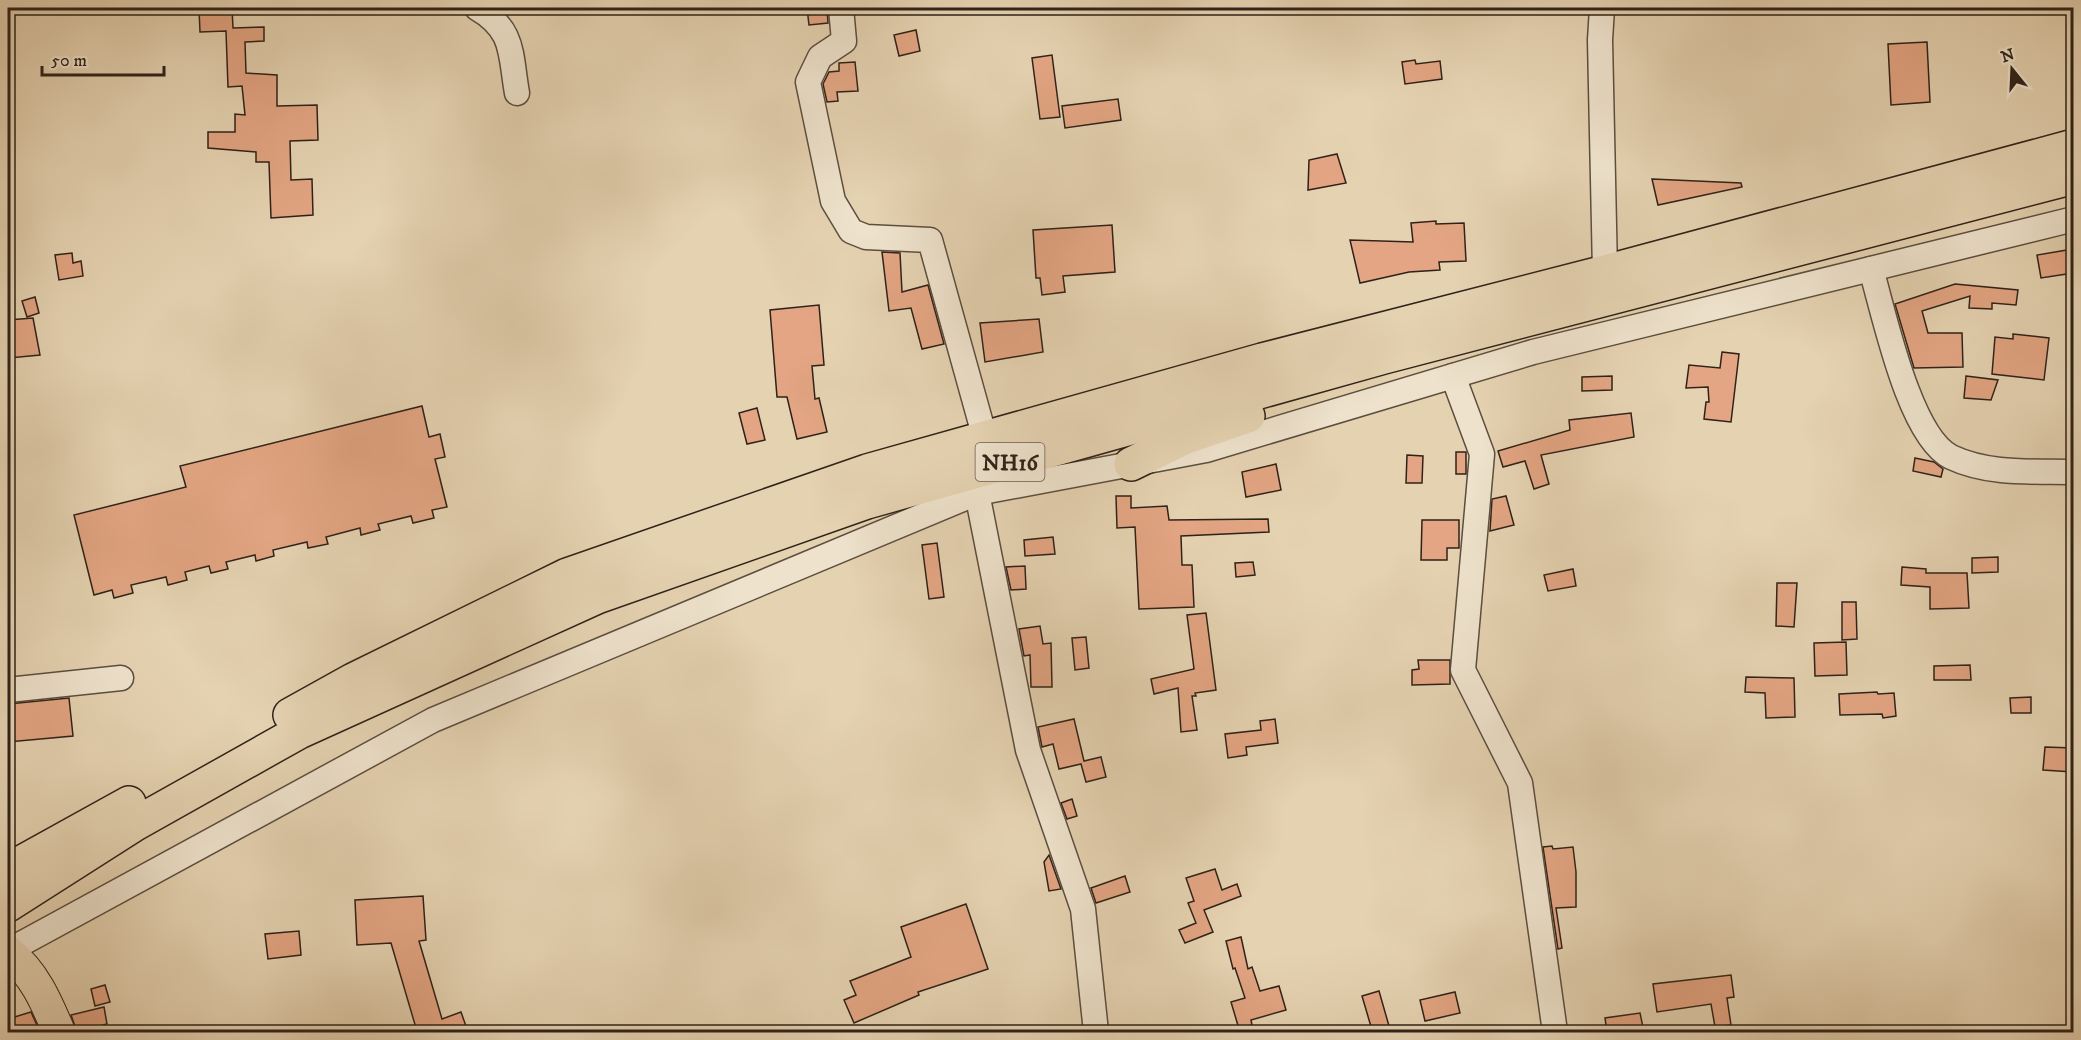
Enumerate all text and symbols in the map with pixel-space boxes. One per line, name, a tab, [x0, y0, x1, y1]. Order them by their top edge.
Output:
scale bar	[42, 39, 164, 77]
north arrow	[1982, 39, 2042, 99]
text: N	[1998, 44, 2017, 67]
text: 50 m	[51, 50, 87, 72]
road number: NH16	[976, 443, 1044, 481]

